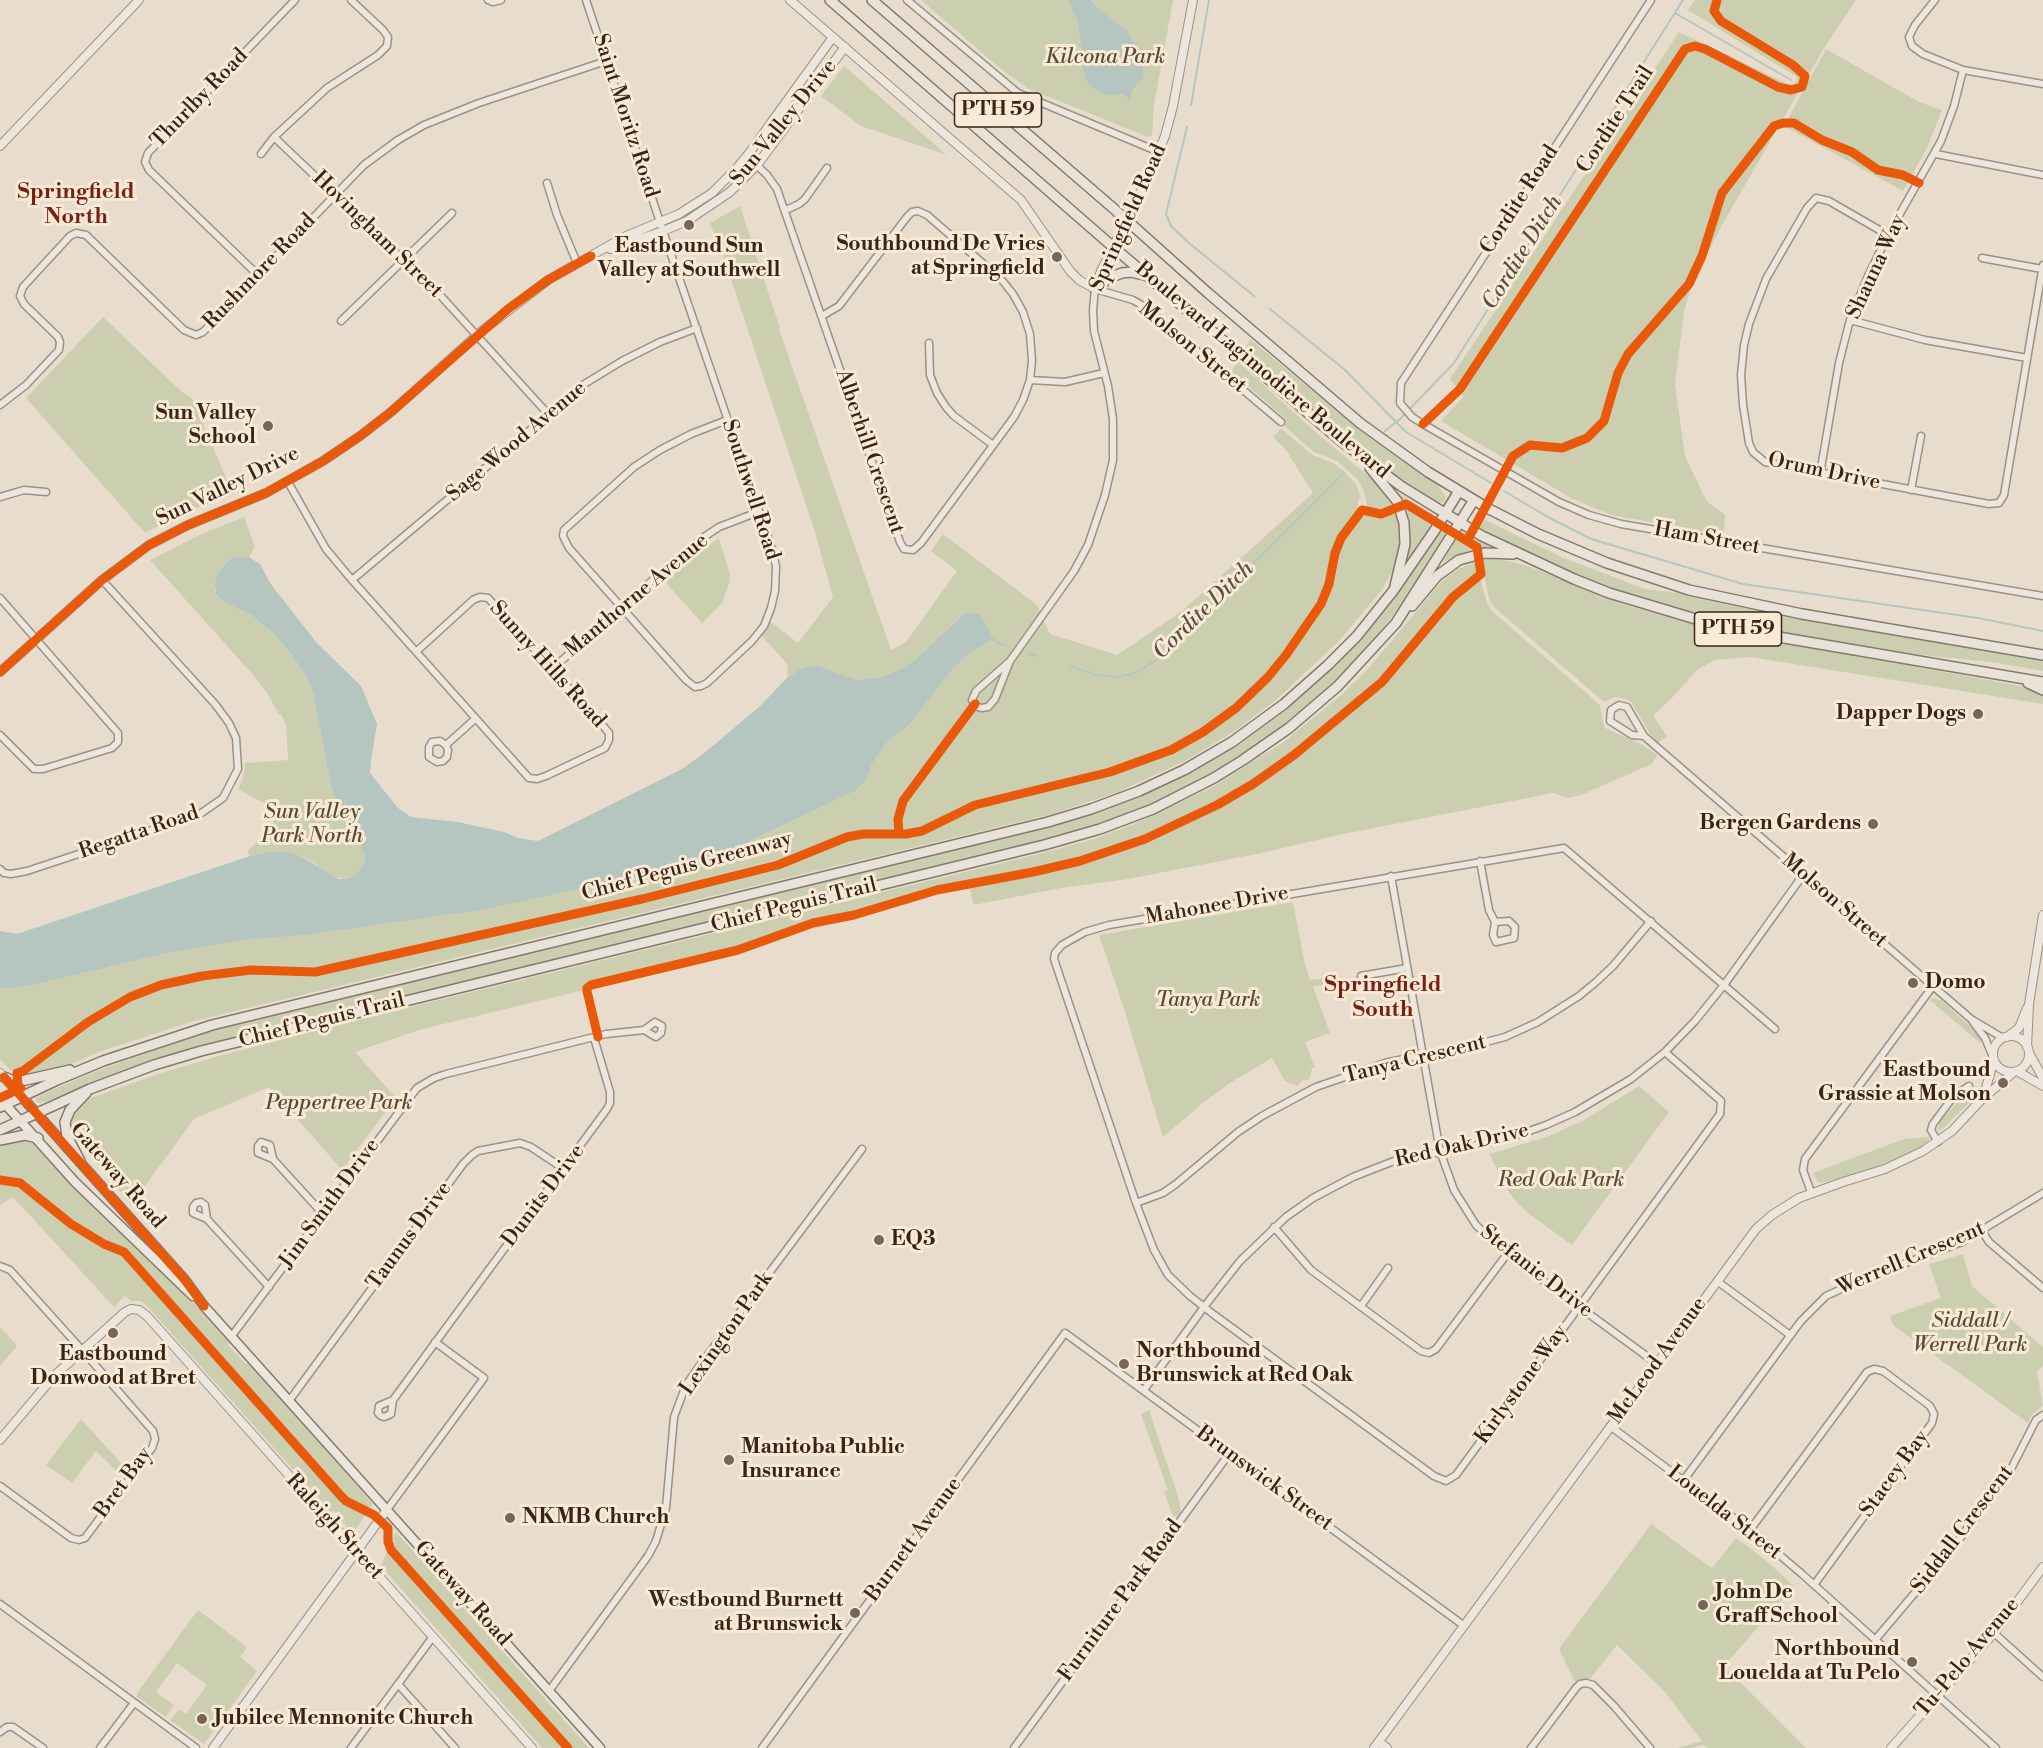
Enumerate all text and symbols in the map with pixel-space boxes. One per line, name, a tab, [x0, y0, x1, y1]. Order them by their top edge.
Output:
street label: Saint Moritz Road	[587, 31, 663, 201]
street label: Thurlby Road	[146, 44, 254, 154]
park label: Kilcona Park	[1045, 45, 1165, 71]
street label: Sun Valley Drive	[725, 55, 843, 191]
street label: Cordite Trail	[1572, 62, 1660, 178]
road number: PTH 59	[954, 93, 1042, 127]
street label: Springfield Road	[1085, 140, 1173, 296]
street label: Cordite Road	[1475, 141, 1565, 259]
street label: Hovingham Street	[306, 166, 448, 304]
district label: Springfield North	[17, 180, 135, 231]
water label: Cordite Ditch	[1477, 191, 1569, 315]
street label: Rushmore Road	[199, 209, 321, 335]
street label: Shauna Way	[1842, 210, 1912, 324]
marker: Eastbound Sun Valley at Southwell	[682, 218, 696, 232]
place label: Southbound De Vries at Springfield	[836, 232, 1045, 282]
place label: Eastbound Sun Valley at Southwell	[598, 234, 780, 284]
marker: Southbound De Vries at Springfield	[1050, 250, 1064, 264]
street label: Boulevard Lagimodière Boulevard	[1130, 257, 1394, 485]
street label: Molson Street	[1133, 297, 1251, 399]
street label: Alberhill Crescent	[829, 366, 909, 538]
street label: Sage Wood Avenue	[442, 376, 592, 508]
place label: Sun Valley School	[156, 401, 256, 451]
street label: Southwell Road	[715, 417, 785, 563]
marker: Sun Valley School	[261, 419, 275, 433]
street label: Sun Valley Drive	[153, 442, 303, 532]
street label: Orum Drive	[1766, 448, 1882, 496]
street label: Ham Street	[1652, 517, 1762, 561]
street label: Manthorne Avenue	[560, 529, 714, 663]
water label: Cordite Ditch	[1148, 556, 1260, 666]
street label: Sunny Hills Road	[483, 596, 611, 734]
road number: PTH 59	[1694, 612, 1782, 646]
place label: Dapper Dogs	[1836, 701, 1966, 727]
marker: Dapper Dogs	[1971, 707, 1985, 721]
park label: Sun Valley Park North	[261, 800, 363, 850]
street label: Regatta Road	[76, 801, 202, 865]
place label: Bergen Gardens	[1699, 811, 1861, 837]
marker: Bergen Gardens	[1866, 817, 1880, 831]
street label: Chief Peguis Greenway	[579, 827, 795, 907]
street label: Molson Street	[1776, 848, 1892, 954]
street label: Chief Peguis Trail	[708, 873, 880, 939]
street label: Mahonee Drive	[1143, 881, 1291, 931]
place label: Domo	[1925, 970, 1986, 996]
district label: Springfield South	[1324, 973, 1442, 1024]
marker: Domo	[1906, 976, 1920, 990]
street label: Chief Peguis Trail	[236, 988, 408, 1054]
park label: Tanya Park	[1156, 988, 1260, 1014]
street label: Tanya Crescent	[1341, 1030, 1489, 1090]
place label: Eastbound Grassie at Molson	[1818, 1058, 1991, 1108]
marker: Eastbound Grassie at Molson	[1996, 1076, 2010, 1090]
park label: Peppertree Park	[266, 1091, 412, 1117]
street label: Gateway Road	[64, 1118, 170, 1234]
street label: Red Oak Drive	[1392, 1118, 1532, 1174]
street label: Jim Smith Drive	[274, 1134, 386, 1274]
street label: Dunits Drive	[497, 1140, 591, 1252]
park label: Red Oak Park	[1498, 1168, 1624, 1194]
street label: Taunus Drive	[362, 1177, 458, 1295]
street label: Werrell Crescent	[1833, 1216, 1989, 1302]
street label: Stefanie Drive	[1475, 1220, 1597, 1324]
place label: EQ3	[891, 1227, 936, 1253]
marker: EQ3	[872, 1233, 886, 1247]
street label: Lexington Park	[675, 1267, 779, 1401]
street label: McLeod Avenue	[1603, 1293, 1713, 1429]
park label: Siddall / Werrell Park	[1913, 1309, 2027, 1359]
street label: Kirlystone Way	[1470, 1320, 1574, 1450]
marker: Eastbound Donwood at Bret	[106, 1326, 120, 1340]
place label: Northbound Brunswick at Red Oak	[1136, 1339, 1353, 1389]
place label: Eastbound Donwood at Bret	[31, 1342, 195, 1392]
marker: Northbound Brunswick at Red Oak	[1117, 1357, 1131, 1371]
street label: Brunswick Street	[1191, 1421, 1337, 1537]
street label: Stacey Bay	[1855, 1426, 1935, 1522]
place label: Manitoba Public Insurance	[741, 1435, 905, 1485]
street label: Bret Bay	[90, 1443, 158, 1523]
marker: Manitoba Public Insurance	[722, 1453, 736, 1467]
street label: Louelda Street	[1662, 1460, 1786, 1566]
street label: Siddall Crescent	[1906, 1461, 2020, 1599]
street label: Raleigh Street	[280, 1469, 388, 1585]
street label: Burnett Avenue	[860, 1473, 968, 1607]
place label: NKMB Church	[522, 1505, 669, 1531]
marker: NKMB Church	[503, 1511, 517, 1525]
street label: Furniture Park Road	[1054, 1515, 1188, 1687]
street label: Gateway Road	[408, 1536, 516, 1652]
place label: John De Graff School	[1715, 1580, 1838, 1630]
place label: Westbound Burnett at Brunswick	[649, 1588, 843, 1638]
street label: Tu-Pelo Avenue	[1911, 1593, 2025, 1723]
marker: John De Graff School	[1696, 1598, 1710, 1612]
marker: Westbound Burnett at Brunswick	[848, 1606, 862, 1620]
place label: Northbound Louelda at Tu Pelo	[1719, 1637, 1900, 1687]
marker: Northbound Louelda at Tu Pelo	[1905, 1655, 1919, 1669]
place label: Jubilee Mennonite Church	[214, 1706, 473, 1732]
marker: Jubilee Mennonite Church	[195, 1712, 209, 1726]

